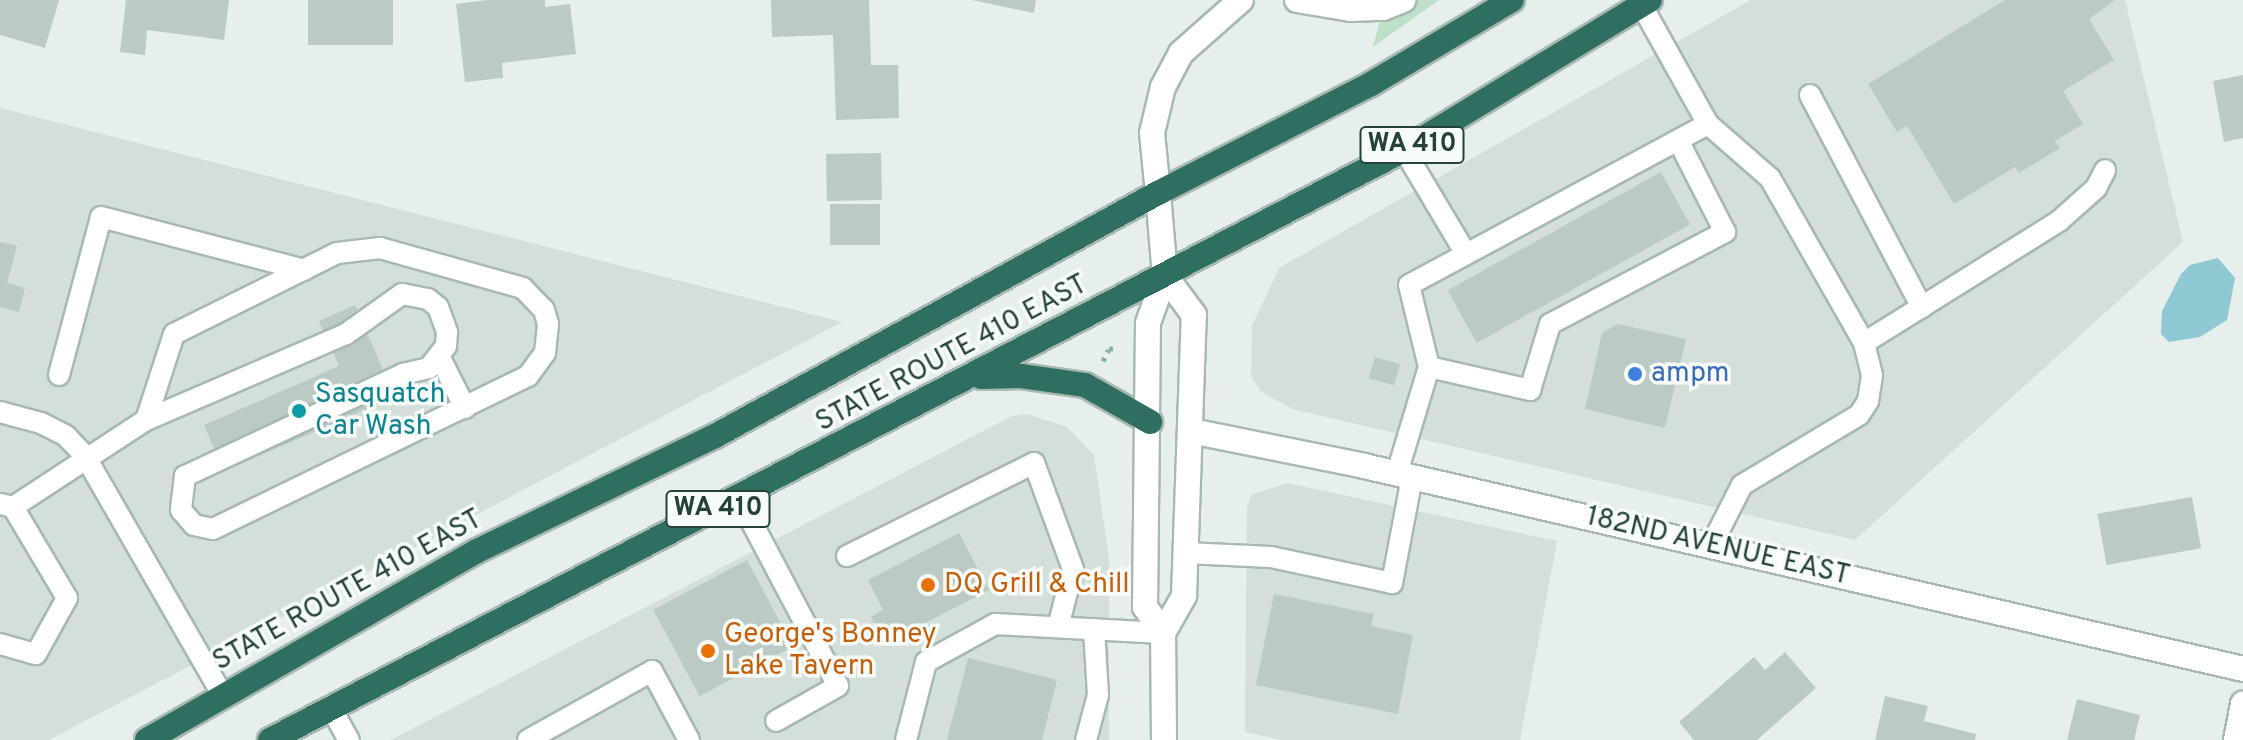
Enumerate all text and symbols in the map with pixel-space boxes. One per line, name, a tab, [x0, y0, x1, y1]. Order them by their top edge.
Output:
road number: WA 410	[1358, 123, 1466, 167]
street label: STATE ROUTE 410 EAST	[810, 268, 1094, 440]
place label: ampm	[1651, 357, 1730, 391]
marker: ampm	[1626, 365, 1644, 383]
place label: Sasquatch Car Wash	[315, 378, 445, 444]
marker: Sasquatch Car Wash	[290, 402, 308, 420]
road number: WA 410	[664, 487, 772, 531]
street label: 182ND AVENUE EAST	[1582, 500, 1854, 594]
street label: STATE ROUTE 410 EAST	[207, 503, 489, 679]
place label: DQ Grill & Chill	[944, 568, 1130, 602]
marker: DQ Grill & Chill	[919, 576, 937, 594]
place label: George's Bonney Lake Tavern	[724, 618, 937, 684]
marker: George's Bonney Lake Tavern	[699, 642, 717, 660]

